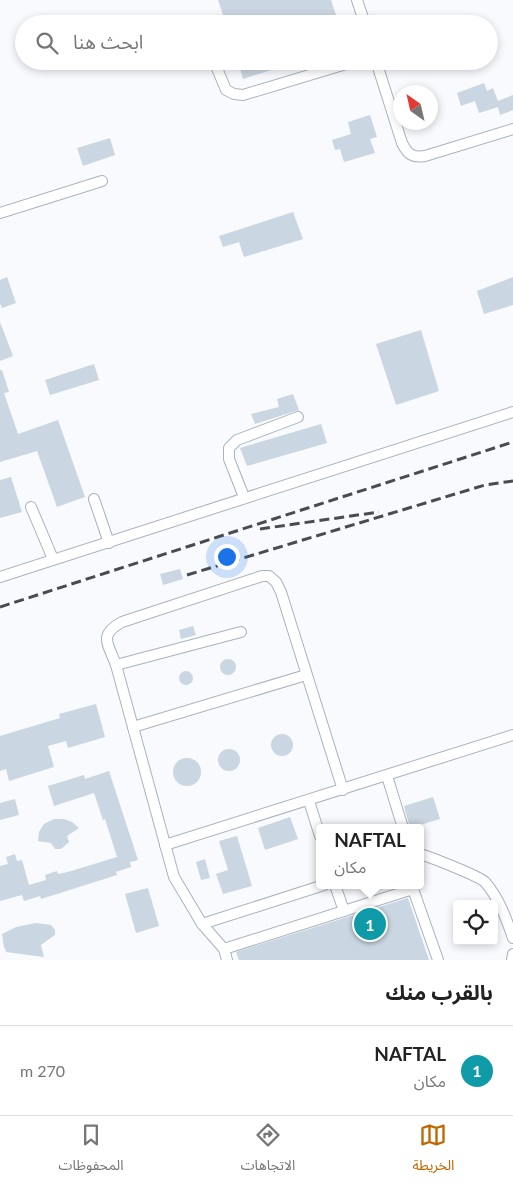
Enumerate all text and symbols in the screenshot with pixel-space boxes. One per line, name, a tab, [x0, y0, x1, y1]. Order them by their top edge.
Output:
search box	[15, 15, 498, 70]
icon: search	[33, 29, 61, 57]
text: ابحث هنا	[73, 30, 143, 53]
north arrow	[393, 85, 438, 130]
your location	[214, 544, 240, 570]
popup	[316, 824, 424, 889]
text: NAFTAL	[334, 828, 406, 851]
text: مكان	[334, 857, 366, 876]
map controls	[453, 900, 498, 945]
button: locate	[453, 900, 498, 945]
pin: 1	[354, 905, 386, 943]
text: بالقرب منك	[386, 979, 493, 1004]
text: NAFTAL	[374, 1042, 446, 1065]
text: 270 m	[20, 1061, 65, 1080]
text: 1	[472, 1061, 482, 1080]
text: مكان	[414, 1071, 446, 1090]
tab: المحفوظات	[59, 1121, 124, 1180]
tab: الاتجاهات	[241, 1121, 295, 1180]
tab: الخريطة	[412, 1121, 454, 1180]

